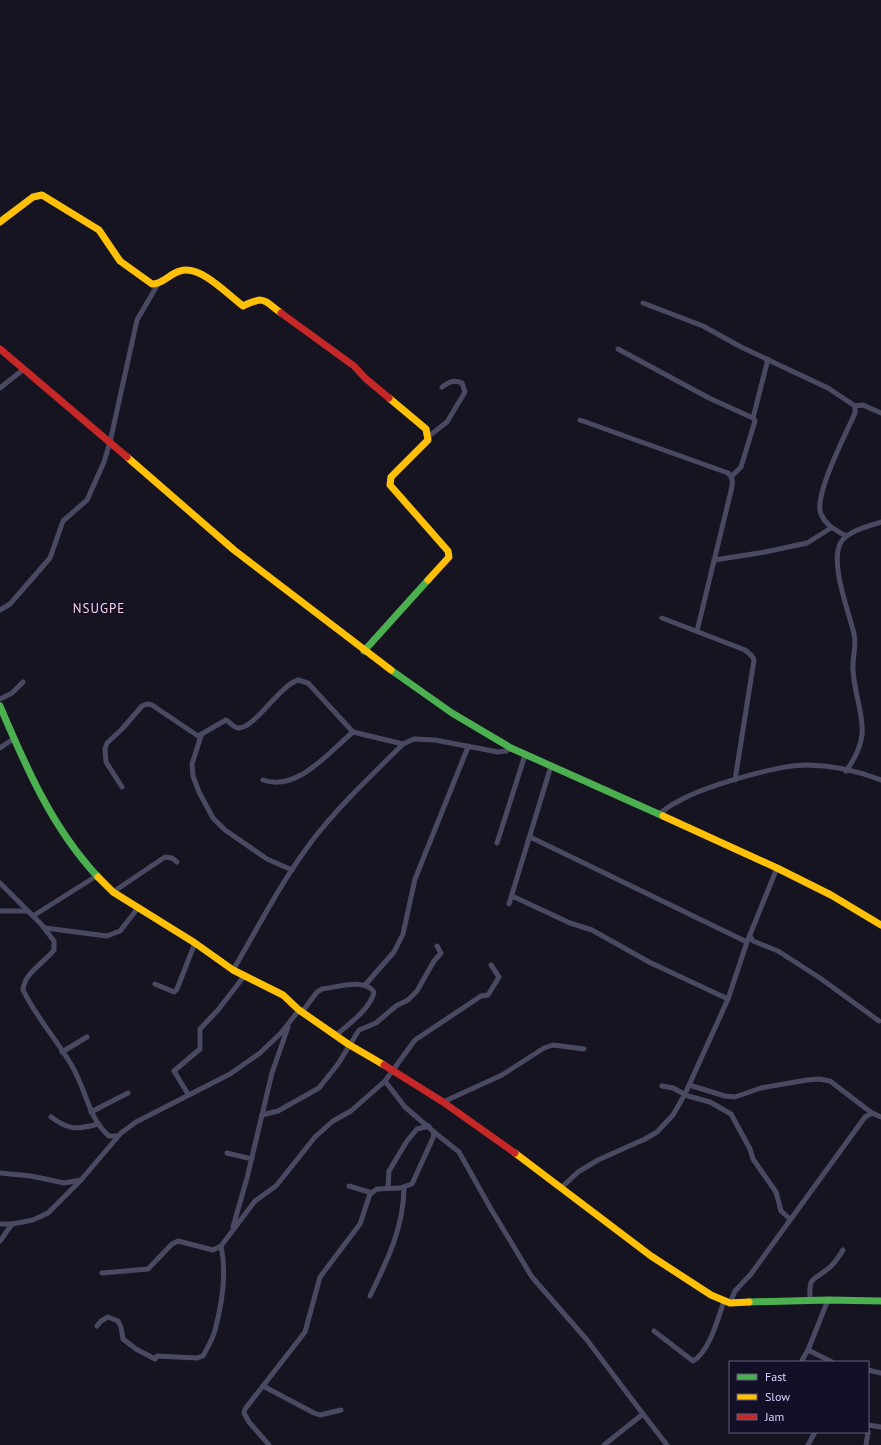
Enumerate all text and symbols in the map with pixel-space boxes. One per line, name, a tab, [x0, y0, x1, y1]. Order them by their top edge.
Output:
district label: NSUGPE	[73, 600, 125, 617]
legend	[729, 1361, 869, 1433]
text: Fast	[765, 1369, 786, 1384]
text: Slow	[765, 1389, 790, 1404]
text: Jam	[764, 1409, 784, 1424]

